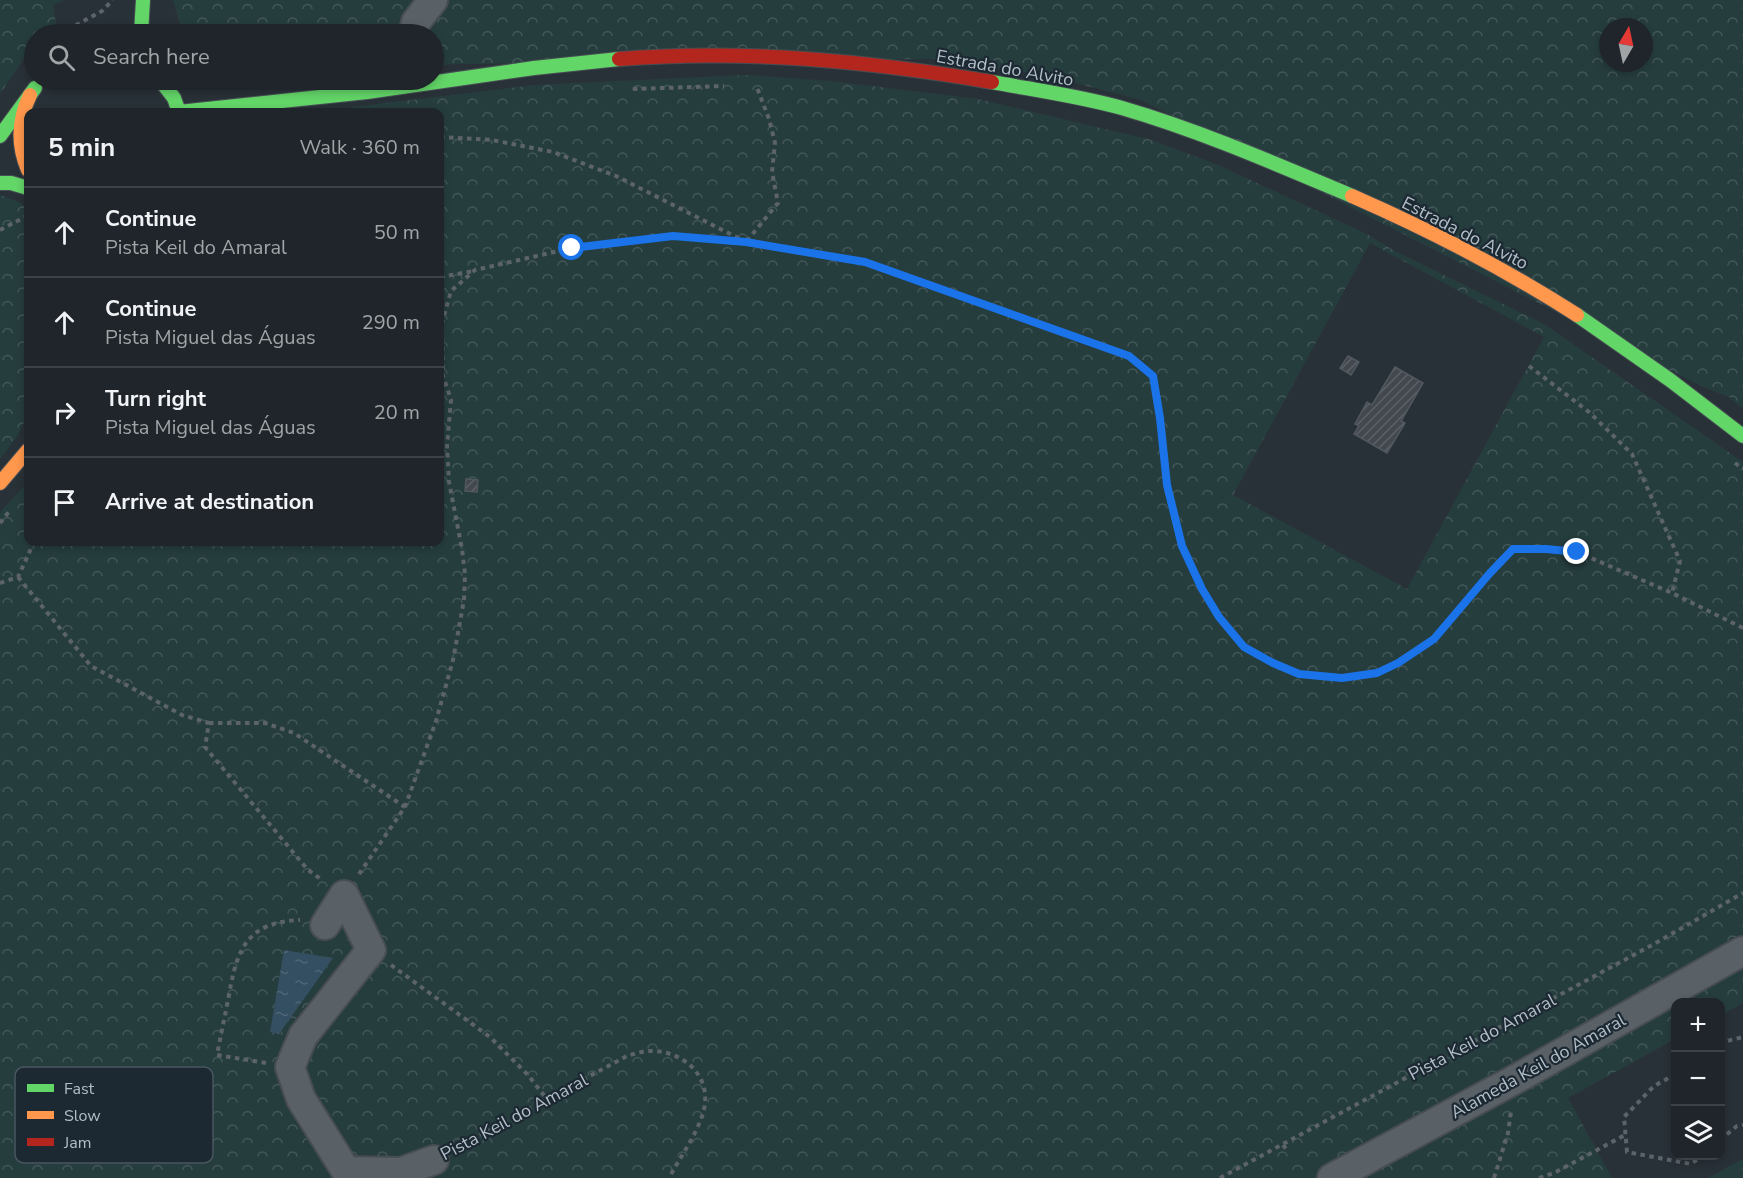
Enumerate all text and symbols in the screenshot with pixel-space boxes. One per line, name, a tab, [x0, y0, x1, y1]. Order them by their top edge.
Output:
north arrow	[1599, 18, 1653, 72]
search box	[24, 24, 444, 90]
icon: search	[45, 41, 78, 74]
text: Search here	[93, 42, 210, 72]
street label: Estrada do Alvito	[935, 44, 1075, 92]
text: 5 min	[48, 130, 115, 165]
text: Walk · 360 m	[300, 134, 420, 161]
street label: Estrada do Alvito	[1398, 191, 1532, 275]
text: Continue	[105, 204, 196, 234]
icon: ahead	[48, 216, 81, 249]
text: 50 m	[374, 219, 420, 246]
text: Pista Keil do Amaral	[105, 234, 287, 261]
route start	[558, 234, 584, 260]
text: Continue	[105, 294, 196, 324]
icon: ahead	[48, 306, 81, 339]
text: 290 m	[362, 309, 420, 336]
text: Pista Miguel das Águas	[105, 324, 316, 351]
text: Turn right	[105, 384, 206, 414]
icon: right	[48, 396, 81, 429]
text: 20 m	[374, 399, 420, 426]
text: Pista Miguel das Águas	[105, 414, 316, 441]
icon: arrive	[48, 486, 81, 519]
text: Arrive at destination	[105, 487, 314, 517]
route end	[1563, 538, 1589, 564]
street label: Pista Keil do Amaral	[1404, 988, 1561, 1086]
map controls	[1671, 998, 1725, 1160]
button: +	[1671, 998, 1725, 1052]
street label: Alameda Keil do Amaral	[1446, 1007, 1630, 1124]
button: −	[1671, 1052, 1725, 1106]
legend	[15, 1067, 213, 1163]
street label: Pista Keil do Amaral	[436, 1068, 593, 1166]
text: Fast	[64, 1078, 95, 1100]
text: Slow	[64, 1105, 101, 1127]
button: layers	[1671, 1106, 1725, 1160]
text: Jam	[63, 1132, 91, 1154]

